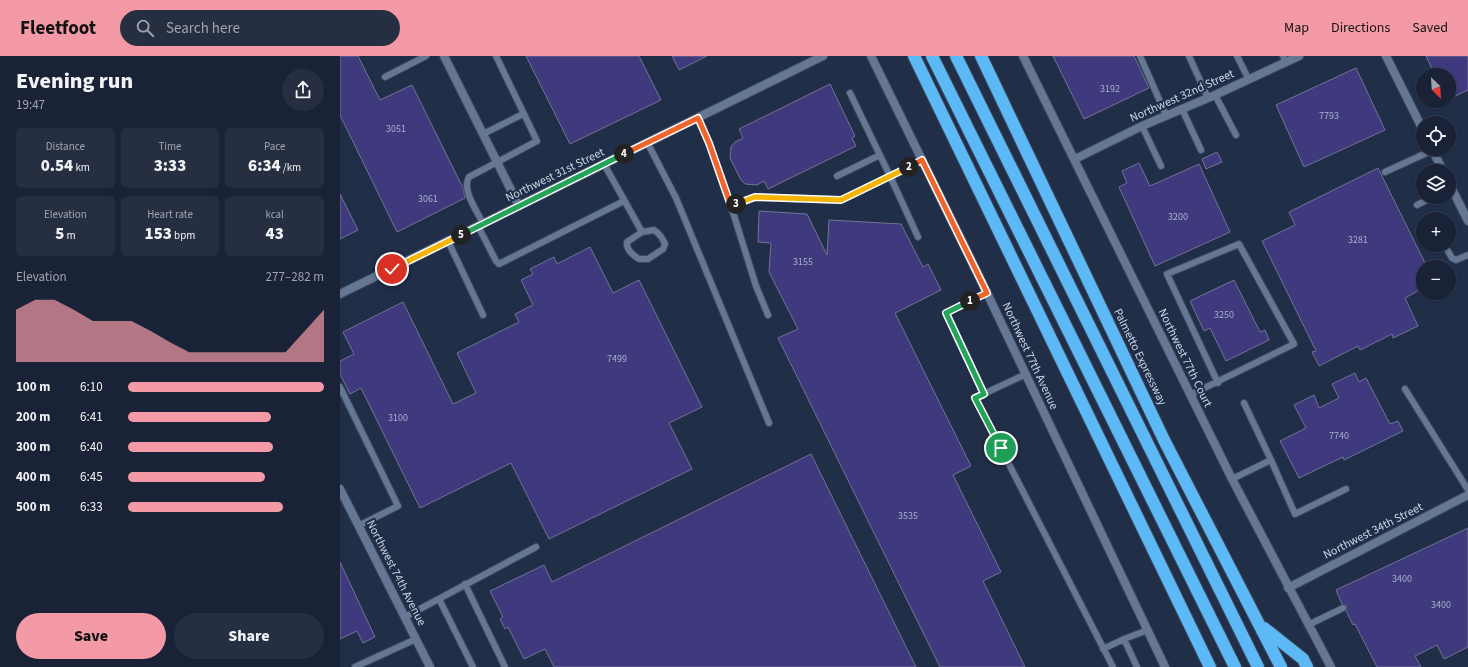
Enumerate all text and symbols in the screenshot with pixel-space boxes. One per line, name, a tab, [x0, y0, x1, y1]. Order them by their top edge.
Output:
search box	[120, 10, 400, 46]
text: Fleetfoot	[20, 15, 96, 42]
icon: search	[134, 17, 156, 39]
text: Search here	[166, 18, 240, 39]
text: Map	[1284, 18, 1309, 38]
text: Directions	[1331, 18, 1390, 38]
text: Saved	[1412, 18, 1448, 38]
text: Evening run	[16, 65, 133, 97]
street label: Northwest 32nd Street	[1127, 65, 1237, 127]
north arrow	[1416, 68, 1456, 108]
map controls	[1416, 68, 1456, 300]
button: share	[282, 69, 324, 111]
house number: 3192	[1100, 82, 1120, 96]
text: 19:47	[16, 96, 45, 114]
house number: 7793	[1319, 109, 1339, 123]
button: locate	[1416, 116, 1456, 156]
house number: 3051	[386, 122, 406, 136]
text: Distance	[46, 139, 85, 154]
text: Time	[158, 139, 182, 154]
text: Pace	[264, 139, 285, 154]
street label: Northwest 31st Street	[503, 144, 607, 206]
pin: 4	[614, 144, 634, 164]
text: 4	[621, 146, 627, 161]
text: 0.54	[41, 154, 73, 178]
text: 3:33	[154, 154, 186, 178]
text: 6:34	[248, 154, 281, 178]
pin: 2	[899, 157, 919, 177]
text: 2	[906, 159, 912, 174]
text: km	[73, 160, 90, 175]
text: /km	[281, 160, 301, 175]
button: layers	[1416, 164, 1456, 204]
house number: 3061	[418, 192, 438, 206]
pin: 3	[726, 194, 746, 214]
text: 3	[733, 196, 739, 211]
text: Elevation	[44, 207, 87, 222]
text: Heart rate	[147, 207, 193, 222]
text: kcal	[265, 207, 284, 222]
house number: 3200	[1168, 210, 1188, 224]
button: +	[1416, 212, 1456, 252]
text: 5	[55, 222, 64, 246]
text: 153	[145, 222, 172, 246]
text: 43	[266, 222, 284, 246]
pin: 5	[451, 225, 471, 245]
text: 5	[458, 227, 464, 242]
text: m	[64, 228, 76, 243]
text: bpm	[172, 228, 195, 243]
house number: 3281	[1348, 233, 1368, 247]
pin	[375, 252, 409, 286]
house number: 3155	[793, 255, 813, 269]
icon: check	[381, 258, 403, 280]
button: −	[1416, 260, 1456, 300]
text: Elevation	[16, 268, 67, 286]
text: 277–282 m	[266, 268, 324, 286]
pin: 1	[960, 291, 980, 311]
text: 1	[967, 293, 973, 308]
street label: Northwest 77th Avenue	[998, 300, 1062, 413]
street label: Palmetto Expressway	[1109, 306, 1171, 409]
street label: Northwest 77th Court	[1154, 306, 1216, 410]
house number: 3250	[1214, 308, 1234, 322]
house number: 7499	[607, 352, 627, 366]
text: 100 m	[16, 378, 50, 396]
text: 6:10	[80, 378, 103, 396]
text: 200 m	[16, 408, 50, 426]
text: 6:41	[80, 408, 103, 426]
house number: 3100	[388, 411, 408, 425]
house number: 7740	[1329, 429, 1349, 443]
pin	[984, 431, 1018, 465]
icon: arrive	[990, 437, 1012, 459]
text: 300 m	[16, 438, 50, 456]
text: 6:40	[80, 438, 103, 456]
text: 400 m	[16, 468, 50, 486]
text: 6:45	[80, 468, 103, 486]
text: 500 m	[16, 498, 50, 516]
text: 6:33	[80, 498, 103, 516]
street label: Northwest 34th Street	[1320, 499, 1426, 563]
house number: 3535	[898, 509, 918, 523]
street label: Northwest 74th Avenue	[362, 517, 430, 629]
house number: 3400	[1392, 572, 1412, 586]
house number: 3400	[1431, 598, 1451, 612]
button: Save	[16, 613, 166, 659]
button: Share	[174, 613, 324, 659]

